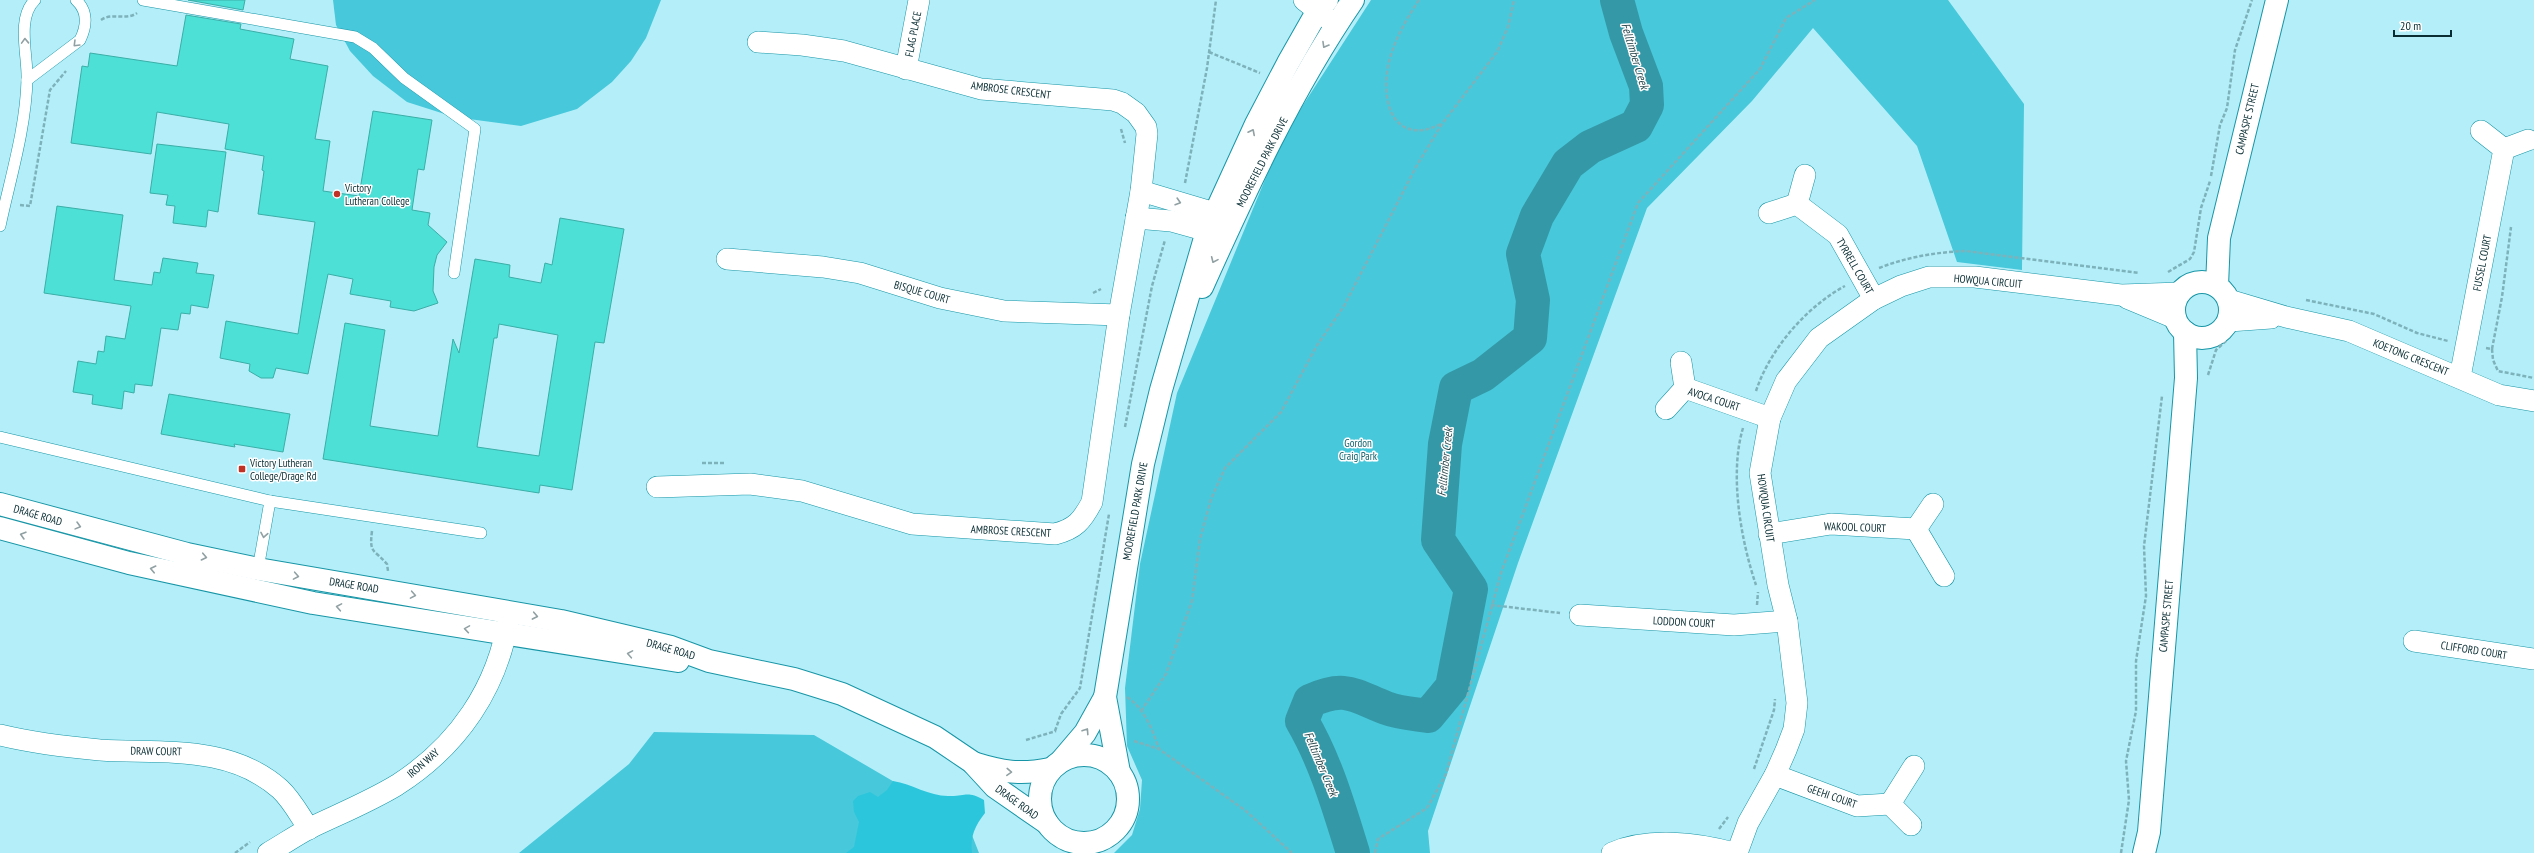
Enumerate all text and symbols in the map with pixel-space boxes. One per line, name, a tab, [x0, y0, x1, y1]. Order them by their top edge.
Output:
street label: FLAG PLACE	[902, 10, 924, 58]
scale bar	[2394, 12, 2451, 38]
text: 20 m	[2400, 18, 2421, 33]
water label: Felltimber Creek	[1618, 21, 1653, 92]
one-way arrow	[21, 38, 30, 44]
one-way arrow	[73, 39, 81, 47]
one-way arrow	[1322, 41, 1329, 48]
street label: AMBROSE CRESCENT	[970, 78, 1052, 102]
street label: CAMPASPE STREET	[2232, 82, 2262, 156]
street label: MOOREFIELD PARK DRIVE	[1233, 114, 1291, 209]
one-way arrow	[1248, 129, 1255, 136]
place label: Victory Lutheran College	[344, 181, 410, 208]
marker: Victory Lutheran College	[332, 189, 342, 199]
one-way arrow	[1174, 197, 1181, 206]
street label: FUSSEL COURT	[2470, 234, 2494, 292]
street label: TYRRELL COURT	[1833, 236, 1877, 297]
one-way arrow	[1211, 255, 1219, 263]
street label: HOWQUA CIRCUIT	[1953, 271, 2023, 291]
street label: BISQUE COURT	[892, 277, 952, 307]
street label: KOETONG CRESCENT	[2371, 335, 2451, 379]
street label: AVOCA COURT	[1686, 384, 1742, 414]
water label: Felltimber Creek	[1433, 426, 1456, 497]
park label: Gordon Craig Park	[1339, 436, 1378, 463]
place label: Victory Lutheran College/Drage Rd	[249, 456, 317, 483]
street label: MOOREFIELD PARK DRIVE	[1119, 461, 1151, 561]
marker: Victory Lutheran College/Drage Rd	[237, 464, 247, 474]
street label: HOWQUA CIRCUIT	[1754, 473, 1778, 543]
street label: DRAGE ROAD	[12, 501, 64, 529]
street label: WAKOOL COURT	[1824, 519, 1886, 535]
one-way arrow	[74, 521, 81, 530]
street label: AMBROSE CRESCENT	[970, 522, 1052, 540]
one-way arrow	[20, 531, 27, 540]
one-way arrow	[260, 532, 269, 538]
one-way arrow	[201, 553, 207, 561]
one-way arrow	[150, 565, 156, 573]
one-way arrow	[293, 571, 300, 579]
street label: DRAGE ROAD	[328, 574, 380, 596]
street label: CAMPASPE STREET	[2156, 579, 2176, 653]
one-way arrow	[410, 591, 416, 599]
one-way arrow	[336, 604, 342, 612]
one-way arrow	[532, 612, 538, 620]
street label: LODDON COURT	[1653, 613, 1715, 631]
one-way arrow	[464, 625, 471, 633]
street label: DRAGE ROAD	[645, 635, 697, 663]
street label: CLIFFORD COURT	[2440, 638, 2508, 662]
one-way arrow	[626, 651, 633, 659]
one-way arrow	[1081, 728, 1088, 735]
water label: Felltimber Creek	[1301, 729, 1342, 799]
street label: DRAW COURT	[130, 744, 182, 758]
street label: IRON WAY	[404, 745, 442, 781]
one-way arrow	[1006, 768, 1012, 776]
street label: GEEHI COURT	[1805, 781, 1859, 811]
street label: DRAGE ROAD	[993, 782, 1042, 822]

